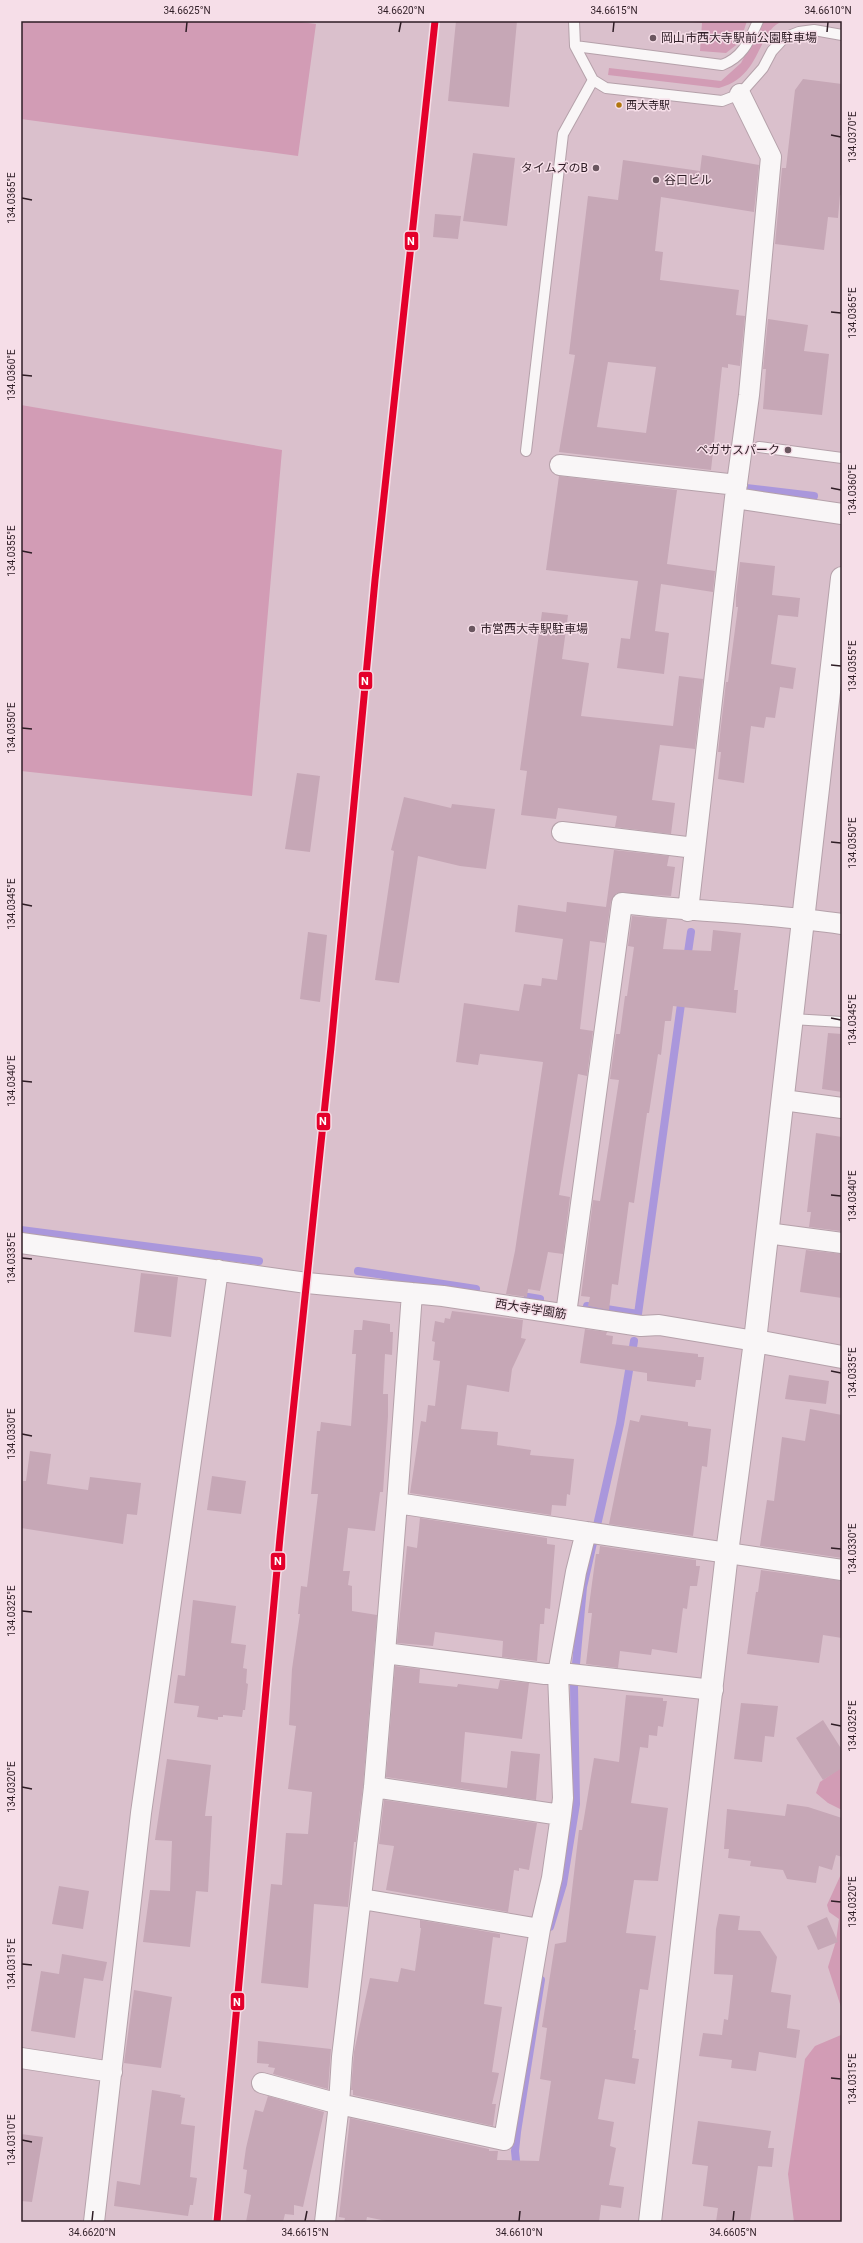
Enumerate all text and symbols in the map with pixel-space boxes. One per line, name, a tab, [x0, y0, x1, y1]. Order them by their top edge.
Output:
text: 34.6625°N	[163, 5, 211, 16]
text: 34.6620°N	[377, 5, 425, 16]
text: 34.6615°N	[590, 5, 638, 16]
text: 34.6610°N	[804, 5, 852, 16]
place label: 岡山市西大寺駅前公園駐車場	[661, 31, 817, 45]
marker: 岡山市西大寺駅前公園駐車場	[648, 33, 658, 43]
place label: 西大寺駅	[626, 99, 670, 112]
marker: 西大寺駅	[614, 100, 624, 110]
text: 134.0370°E	[847, 111, 858, 163]
place label: タイムズのB	[521, 161, 588, 175]
marker: タイムズのB	[591, 163, 601, 173]
text: 134.0365°E	[6, 172, 17, 224]
place label: 谷口ビル	[664, 173, 712, 187]
marker: 谷口ビル	[651, 175, 661, 185]
line badge: N	[404, 231, 419, 251]
text: N	[407, 235, 415, 248]
text: 134.0365°E	[847, 287, 858, 339]
text: 134.0360°E	[6, 349, 17, 401]
place label: ペガサスパーク	[696, 443, 780, 457]
marker: ペガサスパーク	[783, 445, 793, 455]
text: 134.0360°E	[847, 464, 858, 516]
text: 134.0355°E	[6, 525, 17, 577]
place label: 市営西大寺駅駐車場	[480, 622, 588, 636]
marker: 市営西大寺駅駐車場	[467, 624, 477, 634]
text: 134.0355°E	[847, 640, 858, 692]
line badge: N	[358, 671, 373, 690]
text: N	[361, 675, 369, 688]
text: 134.0350°E	[6, 702, 17, 754]
text: 134.0350°E	[847, 817, 858, 869]
text: 134.0345°E	[6, 878, 17, 930]
text: 134.0345°E	[847, 994, 858, 1046]
text: 134.0340°E	[6, 1055, 17, 1107]
line badge: N	[316, 1112, 331, 1131]
text: N	[319, 1115, 327, 1128]
text: 134.0340°E	[847, 1170, 858, 1222]
text: 134.0335°E	[6, 1232, 17, 1284]
street label: 西大寺学園筋	[494, 1296, 568, 1322]
text: 134.0335°E	[847, 1347, 858, 1399]
text: 134.0330°E	[6, 1408, 17, 1460]
text: 134.0330°E	[847, 1523, 858, 1575]
line badge: N	[270, 1552, 286, 1571]
text: N	[274, 1555, 282, 1568]
text: 134.0325°E	[6, 1585, 17, 1637]
text: 134.0325°E	[847, 1700, 858, 1752]
text: 134.0320°E	[6, 1761, 17, 1813]
text: 134.0320°E	[847, 1876, 858, 1928]
text: 134.0315°E	[6, 1938, 17, 1990]
line badge: N	[230, 1992, 245, 2011]
text: N	[233, 1996, 241, 2009]
text: 134.0315°E	[847, 2053, 858, 2105]
text: 134.0310°E	[6, 2114, 17, 2166]
text: 34.6620°N	[68, 2227, 116, 2238]
text: 34.6615°N	[281, 2227, 329, 2238]
text: 34.6610°N	[495, 2227, 543, 2238]
text: 34.6605°N	[709, 2227, 757, 2238]

